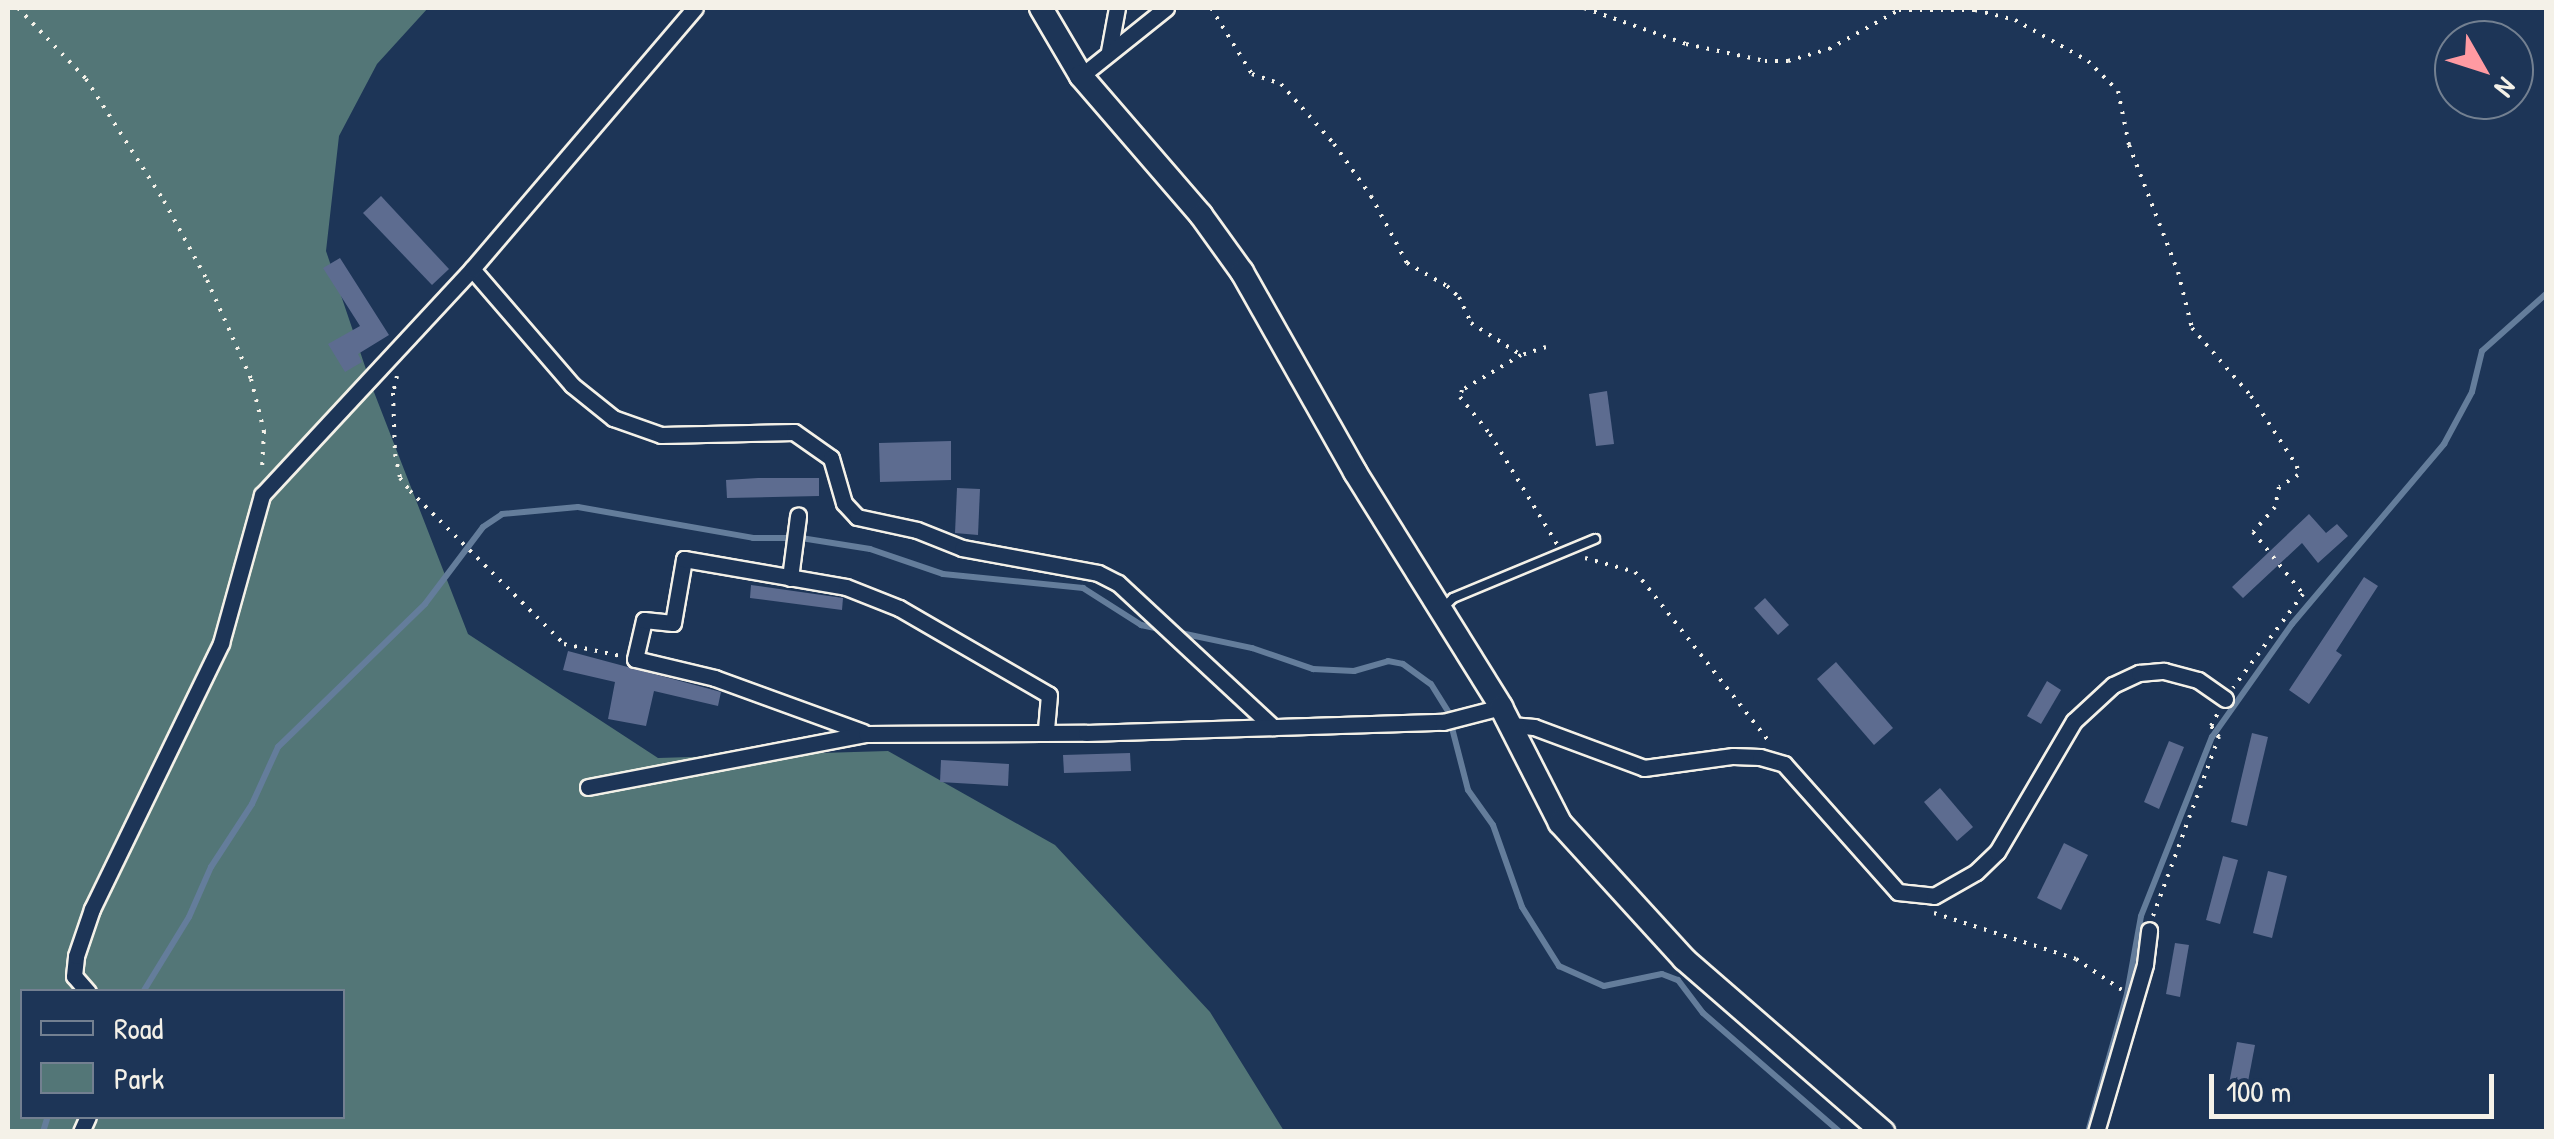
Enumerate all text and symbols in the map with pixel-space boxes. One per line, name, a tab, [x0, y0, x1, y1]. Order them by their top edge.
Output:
north arrow	[2434, 20, 2534, 120]
text: N	[2486, 70, 2525, 105]
legend	[20, 989, 345, 1119]
text: Road	[114, 1008, 163, 1048]
scale bar	[2214, 1054, 2499, 1116]
text: Park	[114, 1058, 164, 1098]
text: 100 m	[2226, 1071, 2291, 1111]

